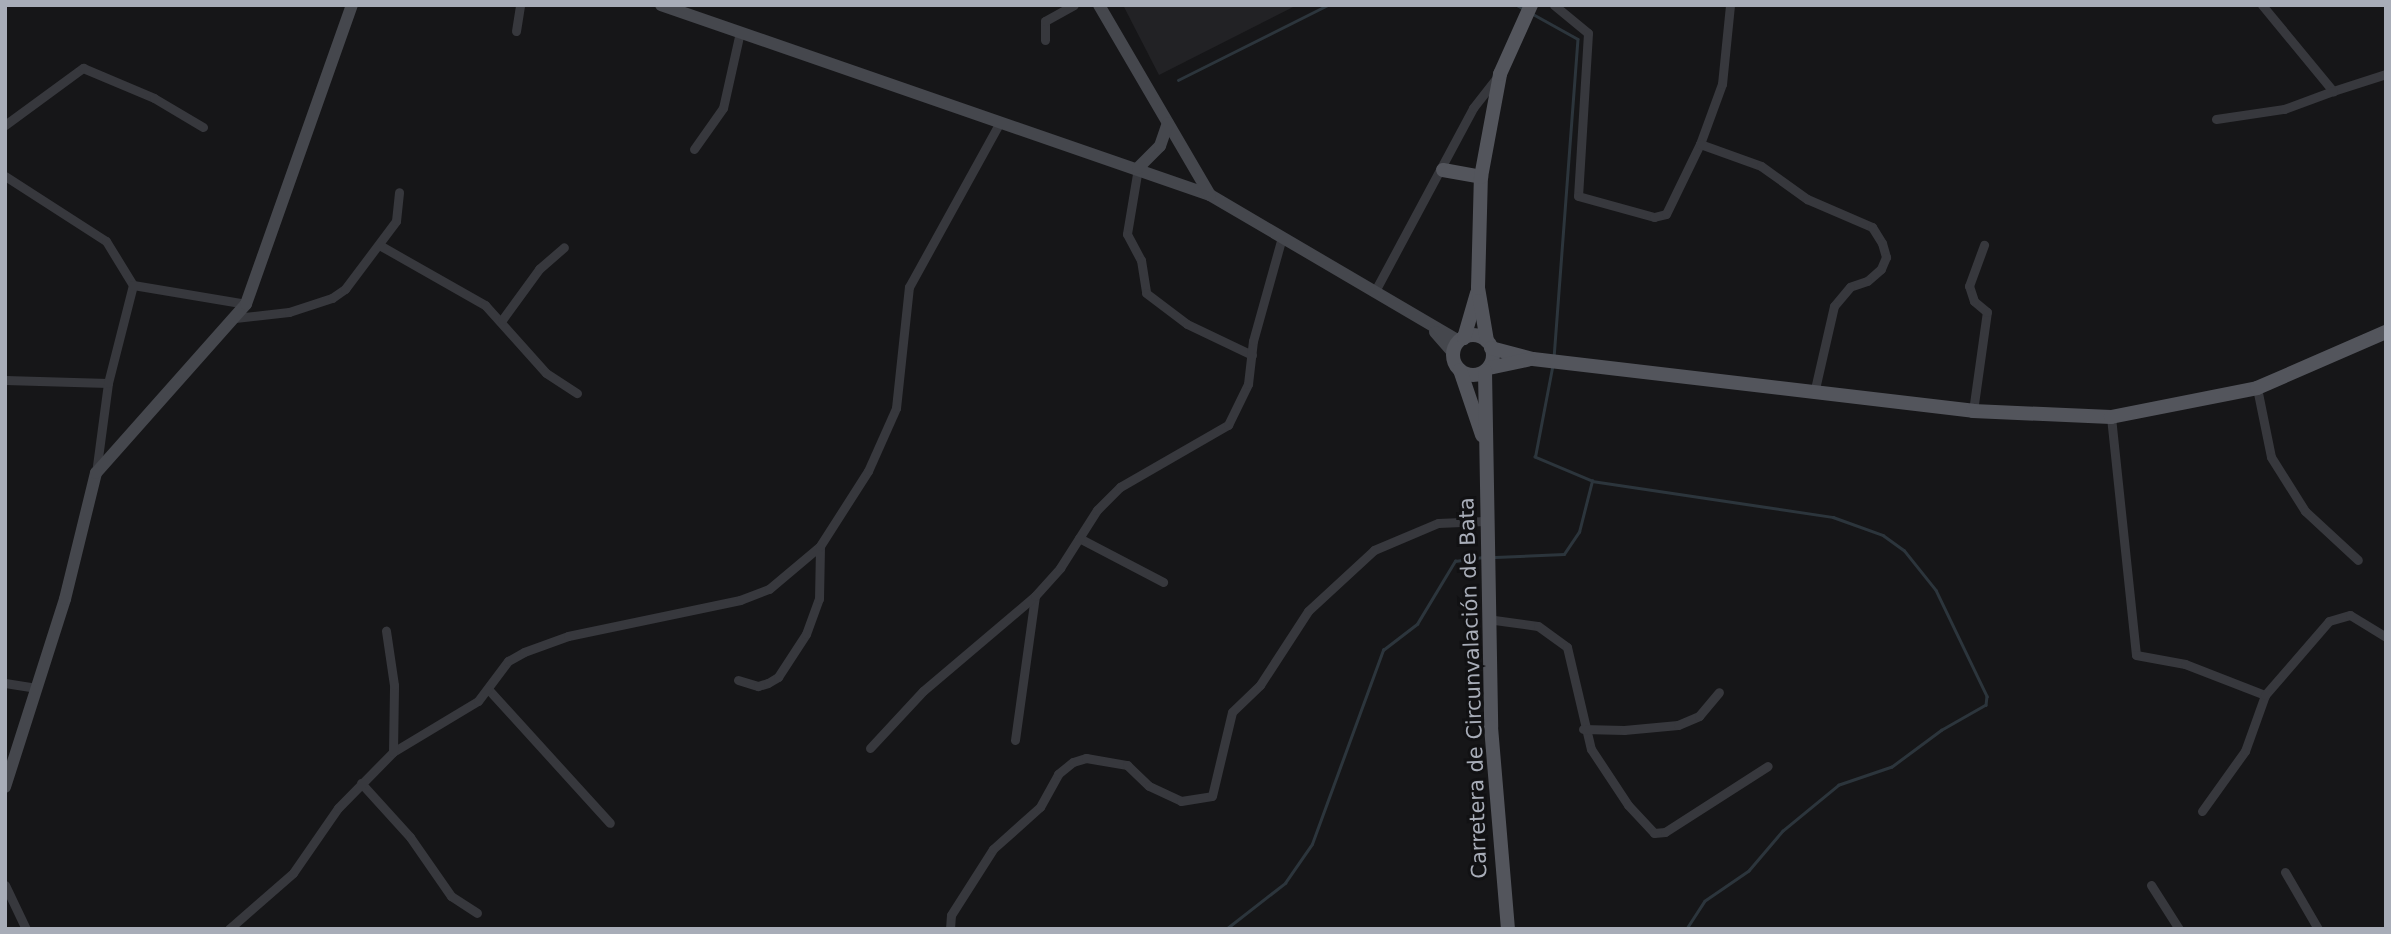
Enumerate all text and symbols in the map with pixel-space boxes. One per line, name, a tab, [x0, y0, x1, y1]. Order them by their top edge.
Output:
street label: Carretera de Circunvalación de Bata	[1454, 497, 1492, 879]

